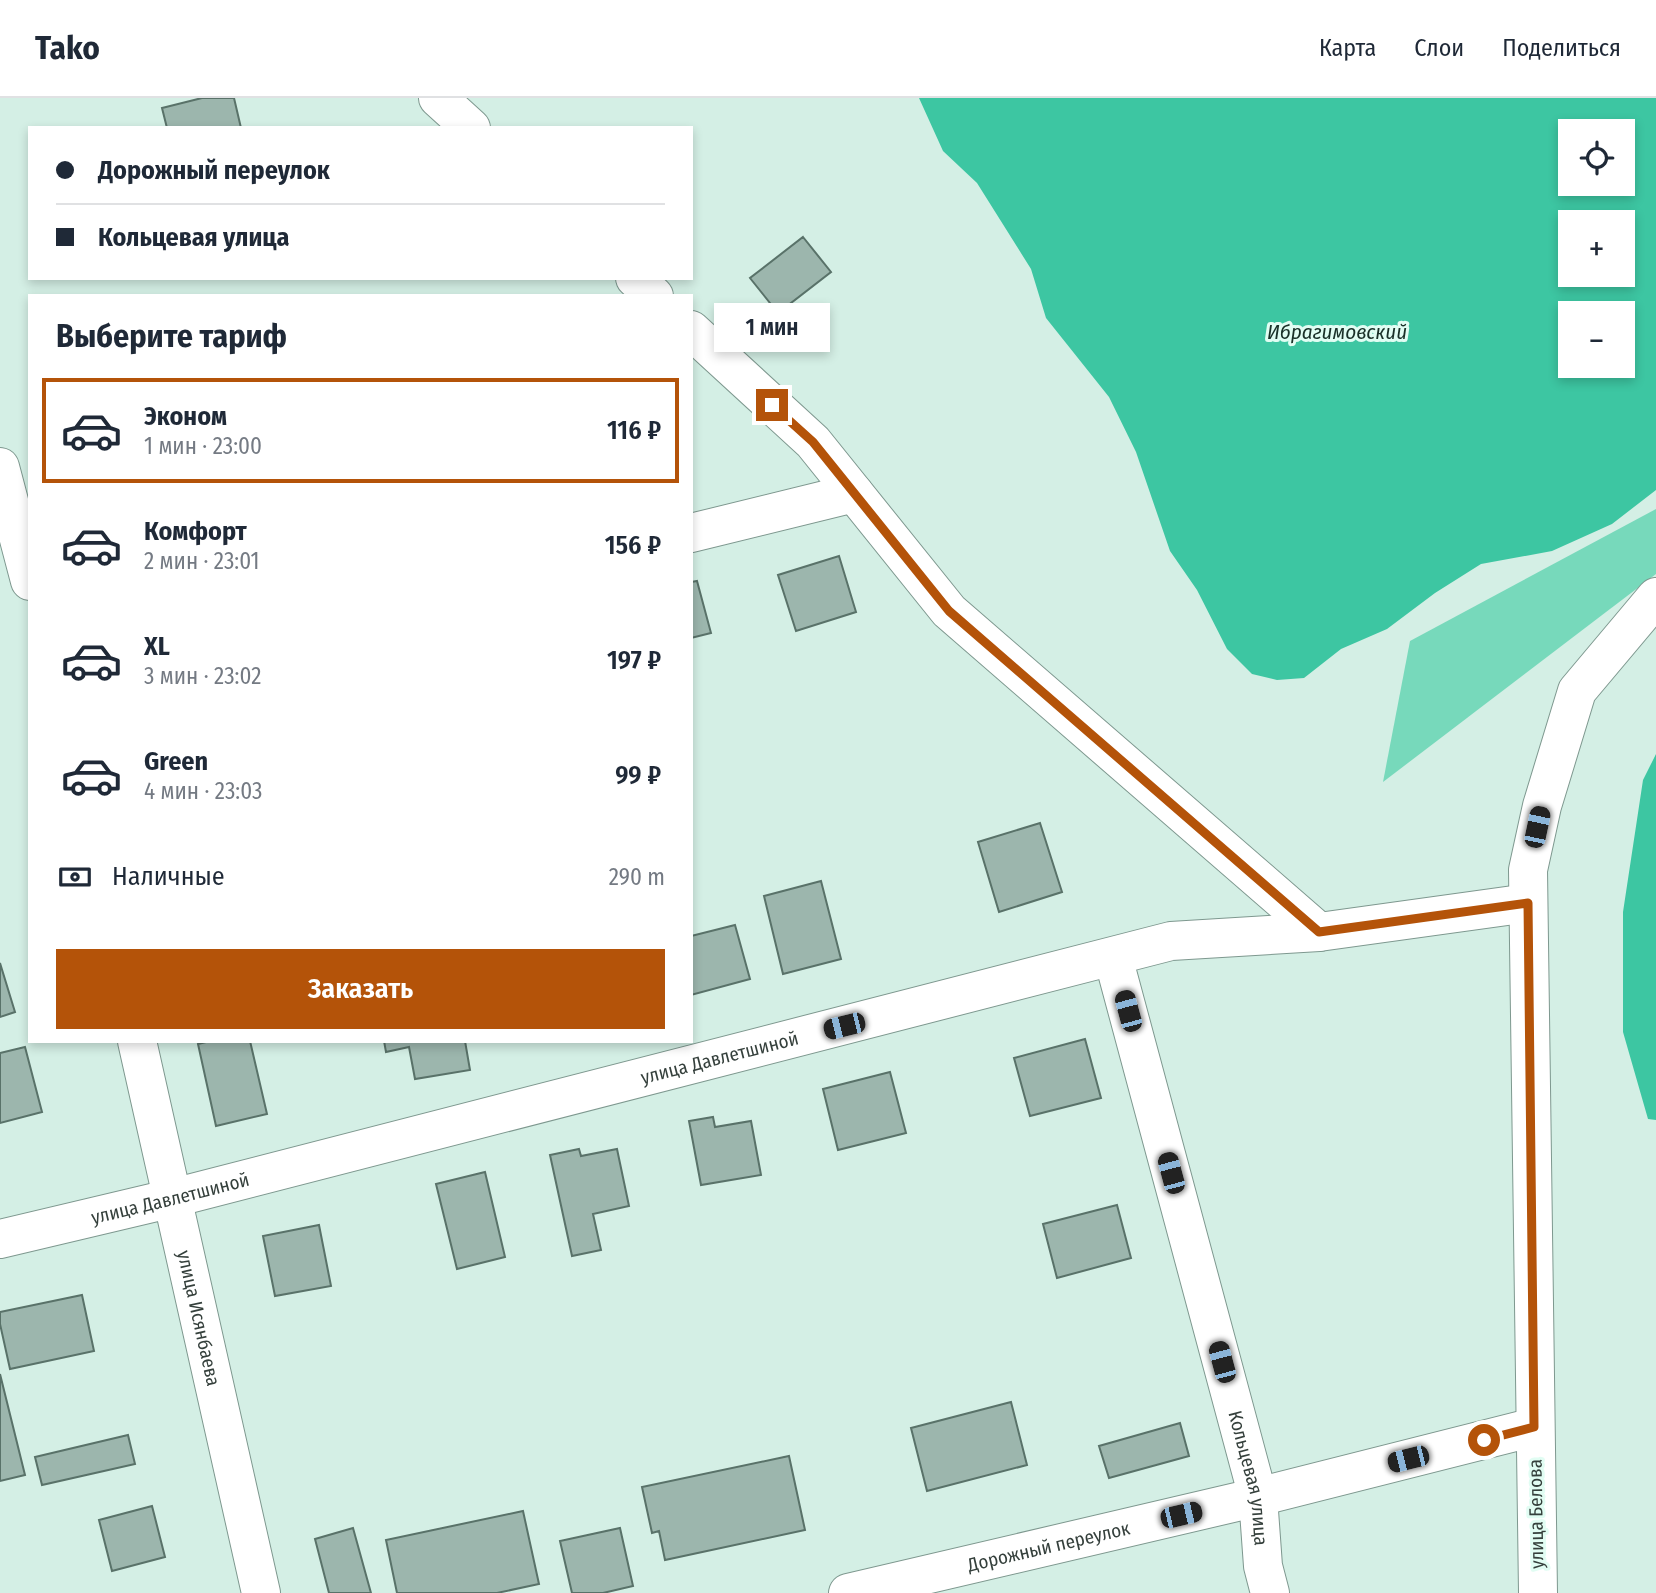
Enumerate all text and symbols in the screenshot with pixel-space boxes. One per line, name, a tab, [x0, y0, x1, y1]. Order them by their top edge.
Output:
text: Tako	[35, 28, 100, 68]
text: Карта	[1319, 34, 1376, 62]
text: Слои	[1414, 34, 1464, 62]
text: Поделиться	[1502, 34, 1621, 62]
map controls	[1558, 119, 1635, 378]
button: locate	[1558, 119, 1635, 196]
text: Дорожный переулок	[98, 155, 330, 186]
button: +	[1558, 210, 1635, 287]
text: Кольцевая улица	[98, 222, 289, 253]
button: −	[1558, 301, 1635, 378]
callout: 1 мин	[714, 303, 830, 352]
text: 1 мин	[745, 313, 799, 341]
text: Выберите тариф	[56, 317, 287, 355]
water label: Ибрагимовский	[1267, 319, 1407, 345]
route end	[756, 389, 788, 421]
icon: car	[60, 399, 123, 462]
text: Эконом	[144, 401, 227, 432]
text: 116 ₽	[607, 415, 661, 446]
text: 1 мин · 23:00	[144, 432, 262, 460]
icon: car	[60, 514, 123, 577]
text: Комфорт	[144, 516, 247, 547]
text: 156 ₽	[605, 530, 661, 561]
text: 2 мин · 23:01	[144, 547, 260, 575]
icon: car	[60, 629, 123, 692]
text: XL	[144, 631, 170, 662]
text: 197 ₽	[607, 645, 661, 676]
text: 3 мин · 23:02	[144, 662, 261, 690]
icon: car	[60, 744, 123, 807]
text: Green	[144, 746, 208, 777]
text: 99 ₽	[615, 760, 661, 791]
text: 4 мин · 23:03	[144, 777, 262, 805]
car	[1523, 804, 1552, 850]
icon: cash	[56, 858, 94, 896]
text: Наличные	[112, 861, 225, 892]
text: 290 m	[609, 863, 665, 891]
button: Заказать	[56, 949, 665, 1029]
car	[1113, 988, 1144, 1034]
car	[822, 1011, 867, 1041]
street label: улица Давлетшиной	[638, 1026, 801, 1089]
car	[1156, 1150, 1187, 1196]
street label: улица Давлетшиной	[89, 1167, 252, 1229]
street label: улица Исянбаева	[173, 1248, 226, 1388]
car	[1207, 1339, 1238, 1385]
street label: Кольцевая улица	[1224, 1408, 1273, 1546]
route start	[1468, 1424, 1500, 1456]
car	[1386, 1444, 1431, 1474]
street label: улица Белова	[1524, 1459, 1548, 1569]
car	[1159, 1500, 1204, 1530]
street label: Дорожный переулок	[964, 1516, 1132, 1576]

